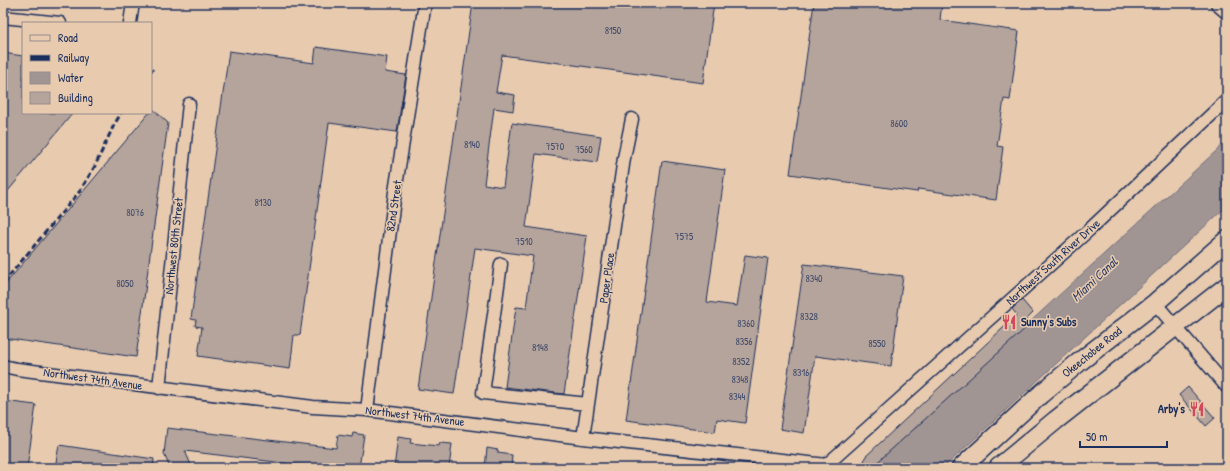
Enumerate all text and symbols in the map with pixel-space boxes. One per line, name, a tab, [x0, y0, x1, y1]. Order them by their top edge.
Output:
legend	[22, 22, 152, 114]
house number: 8150	[605, 24, 622, 37]
text: Road	[58, 29, 78, 46]
text: Railway	[58, 49, 89, 66]
text: Water	[58, 69, 84, 86]
text: Building	[58, 89, 93, 106]
house number: 8600	[890, 117, 908, 130]
house number: 8140	[464, 138, 481, 151]
house number: 7570	[546, 140, 565, 153]
house number: 7560	[575, 143, 593, 156]
street label: 82nd Street	[381, 178, 406, 233]
street label: Northwest 80th Street	[160, 196, 187, 295]
house number: 8130	[255, 196, 272, 209]
house number: 8076	[126, 206, 144, 219]
street label: Northwest South River Drive	[1002, 214, 1104, 309]
house number: 7575	[675, 230, 694, 243]
house number: 7510	[515, 235, 533, 248]
street label: Paper Place	[595, 251, 618, 304]
water label: Miami Canal	[1067, 253, 1121, 305]
house number: 8340	[805, 272, 823, 285]
house number: 8050	[116, 277, 134, 290]
house number: 8328	[800, 310, 818, 323]
restaurant icon: Sunny's Subs	[1000, 313, 1018, 331]
place label: Sunny's Subs	[1021, 313, 1077, 331]
house number: 8360	[737, 317, 755, 330]
street label: Okeechobee Road	[1058, 322, 1126, 381]
house number: 8356	[735, 335, 753, 348]
house number: 8550	[868, 337, 886, 350]
house number: 8148	[532, 341, 548, 354]
house number: 8352	[732, 355, 750, 368]
street label: Northwest 74th Avenue	[43, 363, 144, 394]
house number: 8316	[793, 366, 809, 379]
house number: 8348	[732, 373, 748, 386]
house number: 8344	[729, 390, 745, 403]
place label: Arby's	[1158, 400, 1185, 418]
restaurant icon: Arby's	[1188, 400, 1206, 418]
street label: Northwest 74th Avenue	[365, 401, 466, 430]
scale bar	[1080, 423, 1167, 449]
text: 50 m	[1086, 428, 1107, 445]

